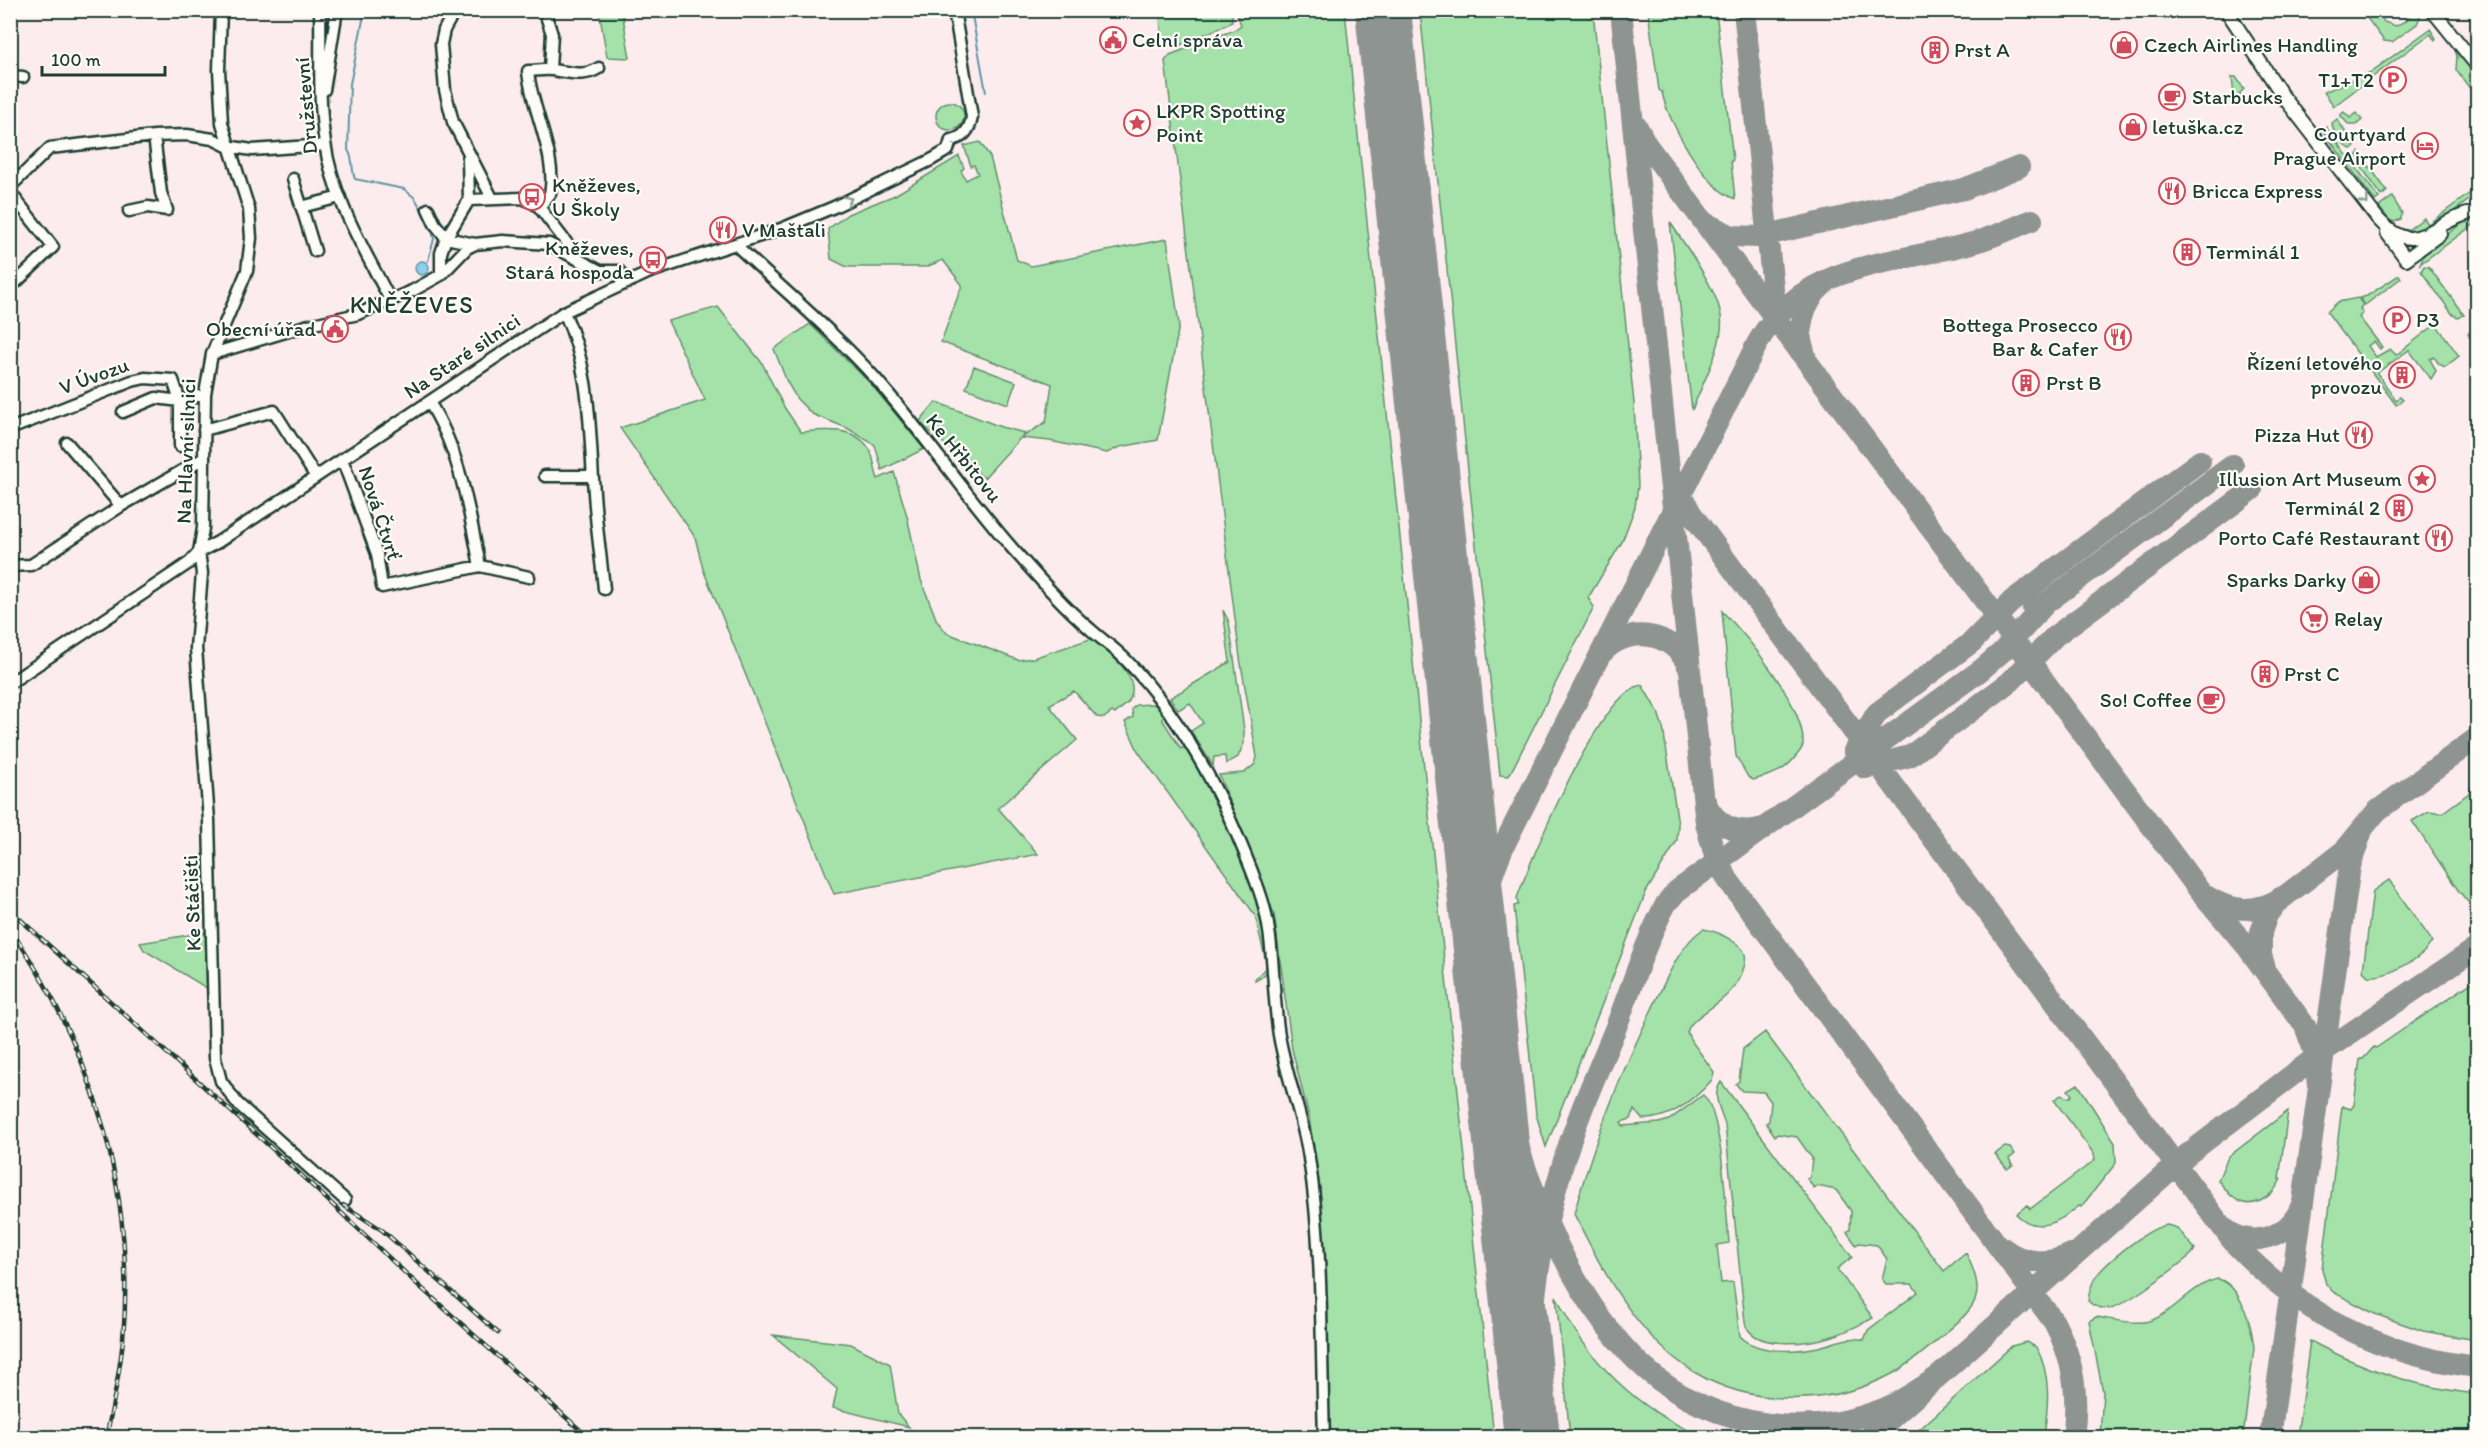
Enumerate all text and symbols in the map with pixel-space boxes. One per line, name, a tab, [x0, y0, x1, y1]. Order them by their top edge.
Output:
public building icon: Celní správa	[1098, 25, 1128, 55]
place label: Celní správa	[1132, 27, 1243, 52]
shop icon: Czech Airlines Handling	[2109, 30, 2139, 60]
place label: Czech Airlines Handling	[2144, 32, 2358, 57]
building icon: Prst A	[1920, 35, 1950, 65]
place label: Prst A	[1954, 37, 2010, 62]
scale bar	[42, 39, 165, 77]
text: 100 m	[51, 49, 101, 71]
street label: Družstevní	[289, 56, 322, 156]
parking icon: T1+T2	[2378, 65, 2408, 95]
place label: T1+T2	[2318, 67, 2374, 92]
cafe icon: Starbucks	[2157, 82, 2187, 112]
place label: Starbucks	[2192, 84, 2283, 109]
place label: LKPR Spotting Point	[1156, 98, 1286, 147]
place icon: LKPR Spotting Point	[1122, 108, 1152, 138]
shop icon: letuška.cz	[2118, 112, 2148, 142]
place label: letuška.cz	[2152, 114, 2243, 139]
place label: Courtyard Prague Airport	[2273, 121, 2406, 170]
hotel icon: Courtyard Prague Airport	[2410, 131, 2440, 161]
place label: Kněževes, U Školy	[552, 172, 641, 221]
restaurant icon: Bricca Express	[2157, 176, 2187, 206]
place label: Bricca Express	[2192, 178, 2323, 203]
bus stop icon: Kněževes, U Školy	[517, 182, 547, 212]
one-way arrow	[2358, 194, 2369, 205]
one-way arrow	[842, 196, 853, 208]
restaurant icon: V Maštali	[708, 215, 738, 245]
place label: V Maštali	[742, 217, 826, 242]
place label: Kněževes, Stará hospoda	[505, 235, 634, 284]
building icon: Terminál 1	[2172, 237, 2202, 267]
place label: Terminál 1	[2206, 239, 2300, 264]
bus stop icon: Kněževes, Stará hospoda	[638, 245, 668, 275]
district label: KNĚŽEVES	[350, 290, 474, 319]
parking icon: P3	[2382, 305, 2412, 335]
street label: Na Staré silnici	[399, 307, 525, 404]
place label: P3	[2416, 307, 2439, 332]
place label: Bottega Prosecco Bar & Cafer	[1942, 312, 2099, 361]
public building icon: Obecní úřad	[320, 314, 350, 344]
place label: Obecní úřad	[206, 316, 316, 341]
restaurant icon: Bottega Prosecco Bar & Cafer	[2103, 322, 2133, 352]
place label: Řízení letového provozu	[2247, 350, 2382, 399]
street label: V Úvozu	[56, 351, 132, 400]
building icon: Řízení letového provozu	[2387, 360, 2417, 390]
building icon: Prst B	[2011, 368, 2041, 398]
place label: Prst B	[2046, 370, 2102, 395]
street label: Na Hlavní silnici	[170, 378, 201, 524]
street label: Ke Hřbitovu	[921, 408, 1008, 507]
restaurant icon: Pizza Hut	[2344, 420, 2374, 450]
place label: Pizza Hut	[2254, 422, 2340, 447]
street label: Nová Čtvrť	[354, 463, 407, 563]
place icon: Illusion Art Museum	[2407, 464, 2437, 494]
place label: Illusion Art Museum	[2219, 466, 2402, 491]
building icon: Terminál 2	[2384, 493, 2414, 523]
place label: Terminál 2	[2285, 495, 2380, 520]
restaurant icon: Porto Café Restaurant	[2424, 523, 2454, 553]
place label: Porto Café Restaurant	[2218, 525, 2420, 550]
shop icon: Sparks Darky	[2351, 565, 2381, 595]
place label: Sparks Darky	[2226, 567, 2346, 592]
supermarket icon: Relay	[2299, 604, 2329, 634]
place label: Relay	[2334, 606, 2383, 631]
building icon: Prst C	[2250, 659, 2280, 689]
place label: Prst C	[2284, 661, 2340, 686]
cafe icon: So! Coffee	[2196, 685, 2226, 715]
place label: So! Coffee	[2100, 687, 2192, 712]
street label: Ke Stáčišti	[177, 854, 206, 952]

